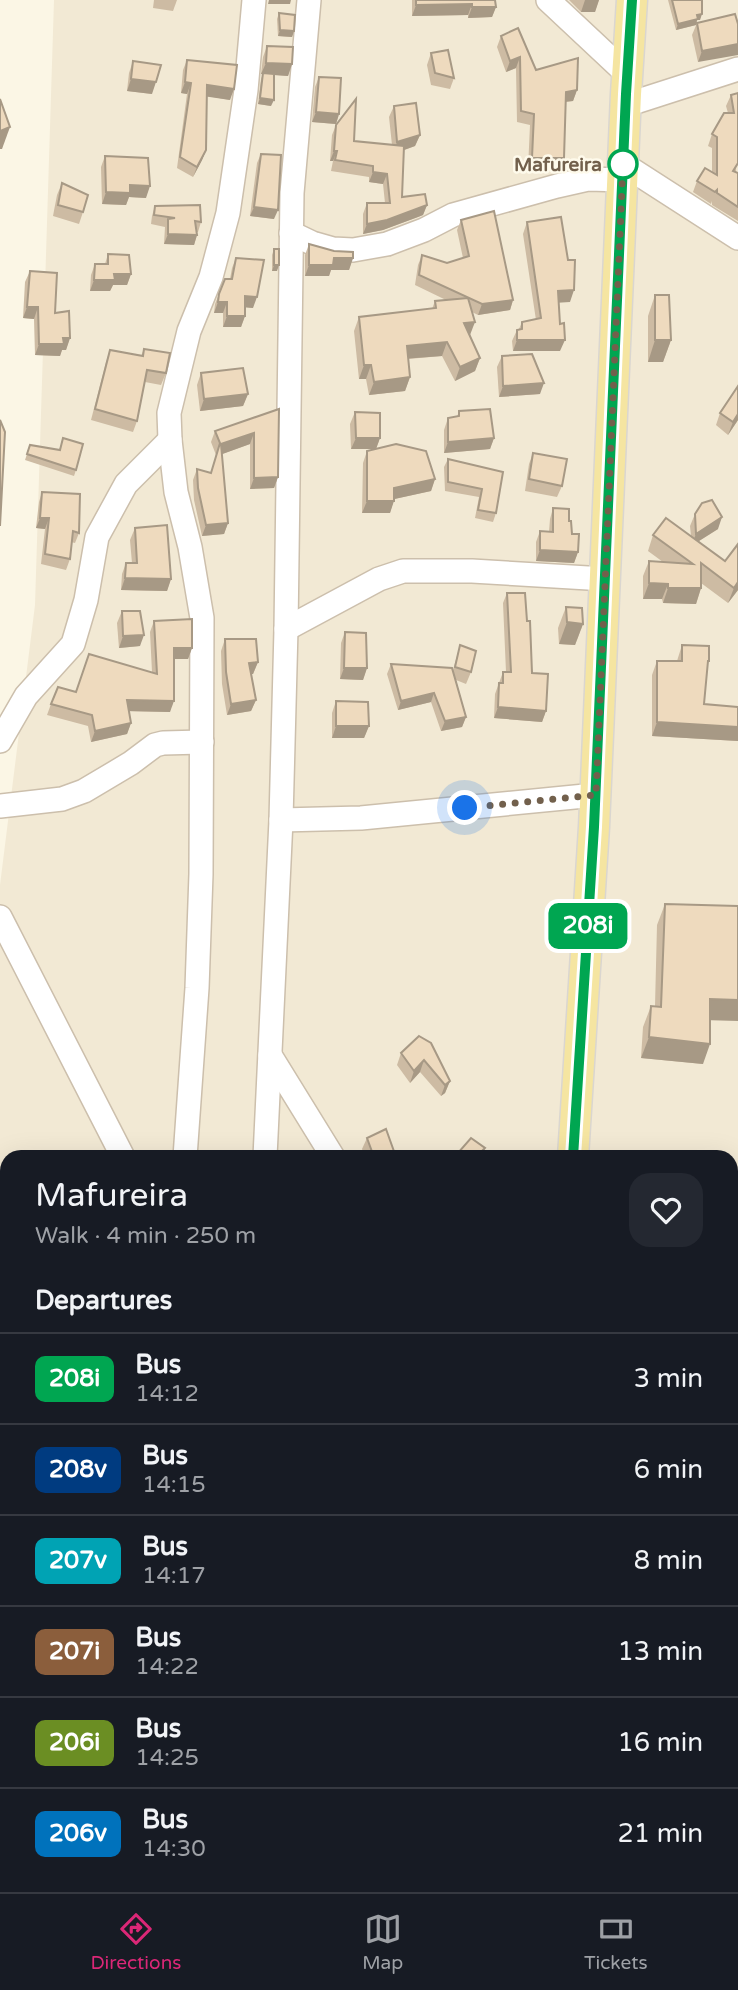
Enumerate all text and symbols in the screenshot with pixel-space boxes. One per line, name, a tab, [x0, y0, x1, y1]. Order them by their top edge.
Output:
marker: Mafureira	[608, 149, 638, 179]
place label: Mafureira	[514, 154, 602, 176]
your location	[447, 790, 482, 825]
line badge: 208i	[539, 903, 637, 949]
text: 208i	[562, 911, 614, 940]
button: heart	[629, 1173, 703, 1247]
text: Mafureira	[35, 1176, 188, 1215]
text: Walk · 4 min · 250 m	[35, 1222, 256, 1250]
text: Departures	[35, 1285, 172, 1316]
text: Bus	[135, 1349, 181, 1380]
text: 3 min	[634, 1363, 703, 1394]
text: 208i	[49, 1364, 100, 1393]
text: 14:12	[135, 1380, 199, 1408]
text: Bus	[142, 1440, 188, 1471]
text: 6 min	[634, 1454, 703, 1485]
text: 208v	[49, 1455, 107, 1484]
text: 14:15	[142, 1471, 206, 1499]
text: Bus	[142, 1531, 188, 1562]
text: 8 min	[634, 1545, 703, 1576]
text: 207v	[49, 1546, 107, 1575]
text: 14:17	[142, 1562, 206, 1590]
text: Bus	[135, 1622, 181, 1653]
text: 13 min	[617, 1636, 703, 1667]
text: 207i	[49, 1637, 100, 1666]
text: 14:22	[135, 1653, 199, 1681]
text: Bus	[135, 1713, 181, 1744]
text: 16 min	[617, 1727, 703, 1758]
text: 206i	[49, 1728, 100, 1757]
text: 14:25	[135, 1744, 199, 1772]
text: Bus	[142, 1804, 188, 1835]
text: 21 min	[617, 1818, 703, 1849]
text: 206v	[49, 1819, 107, 1848]
text: 14:30	[142, 1835, 206, 1863]
tab: Directions	[90, 1910, 181, 1974]
tab: Map	[362, 1910, 403, 1974]
tab: Tickets	[584, 1910, 648, 1974]

